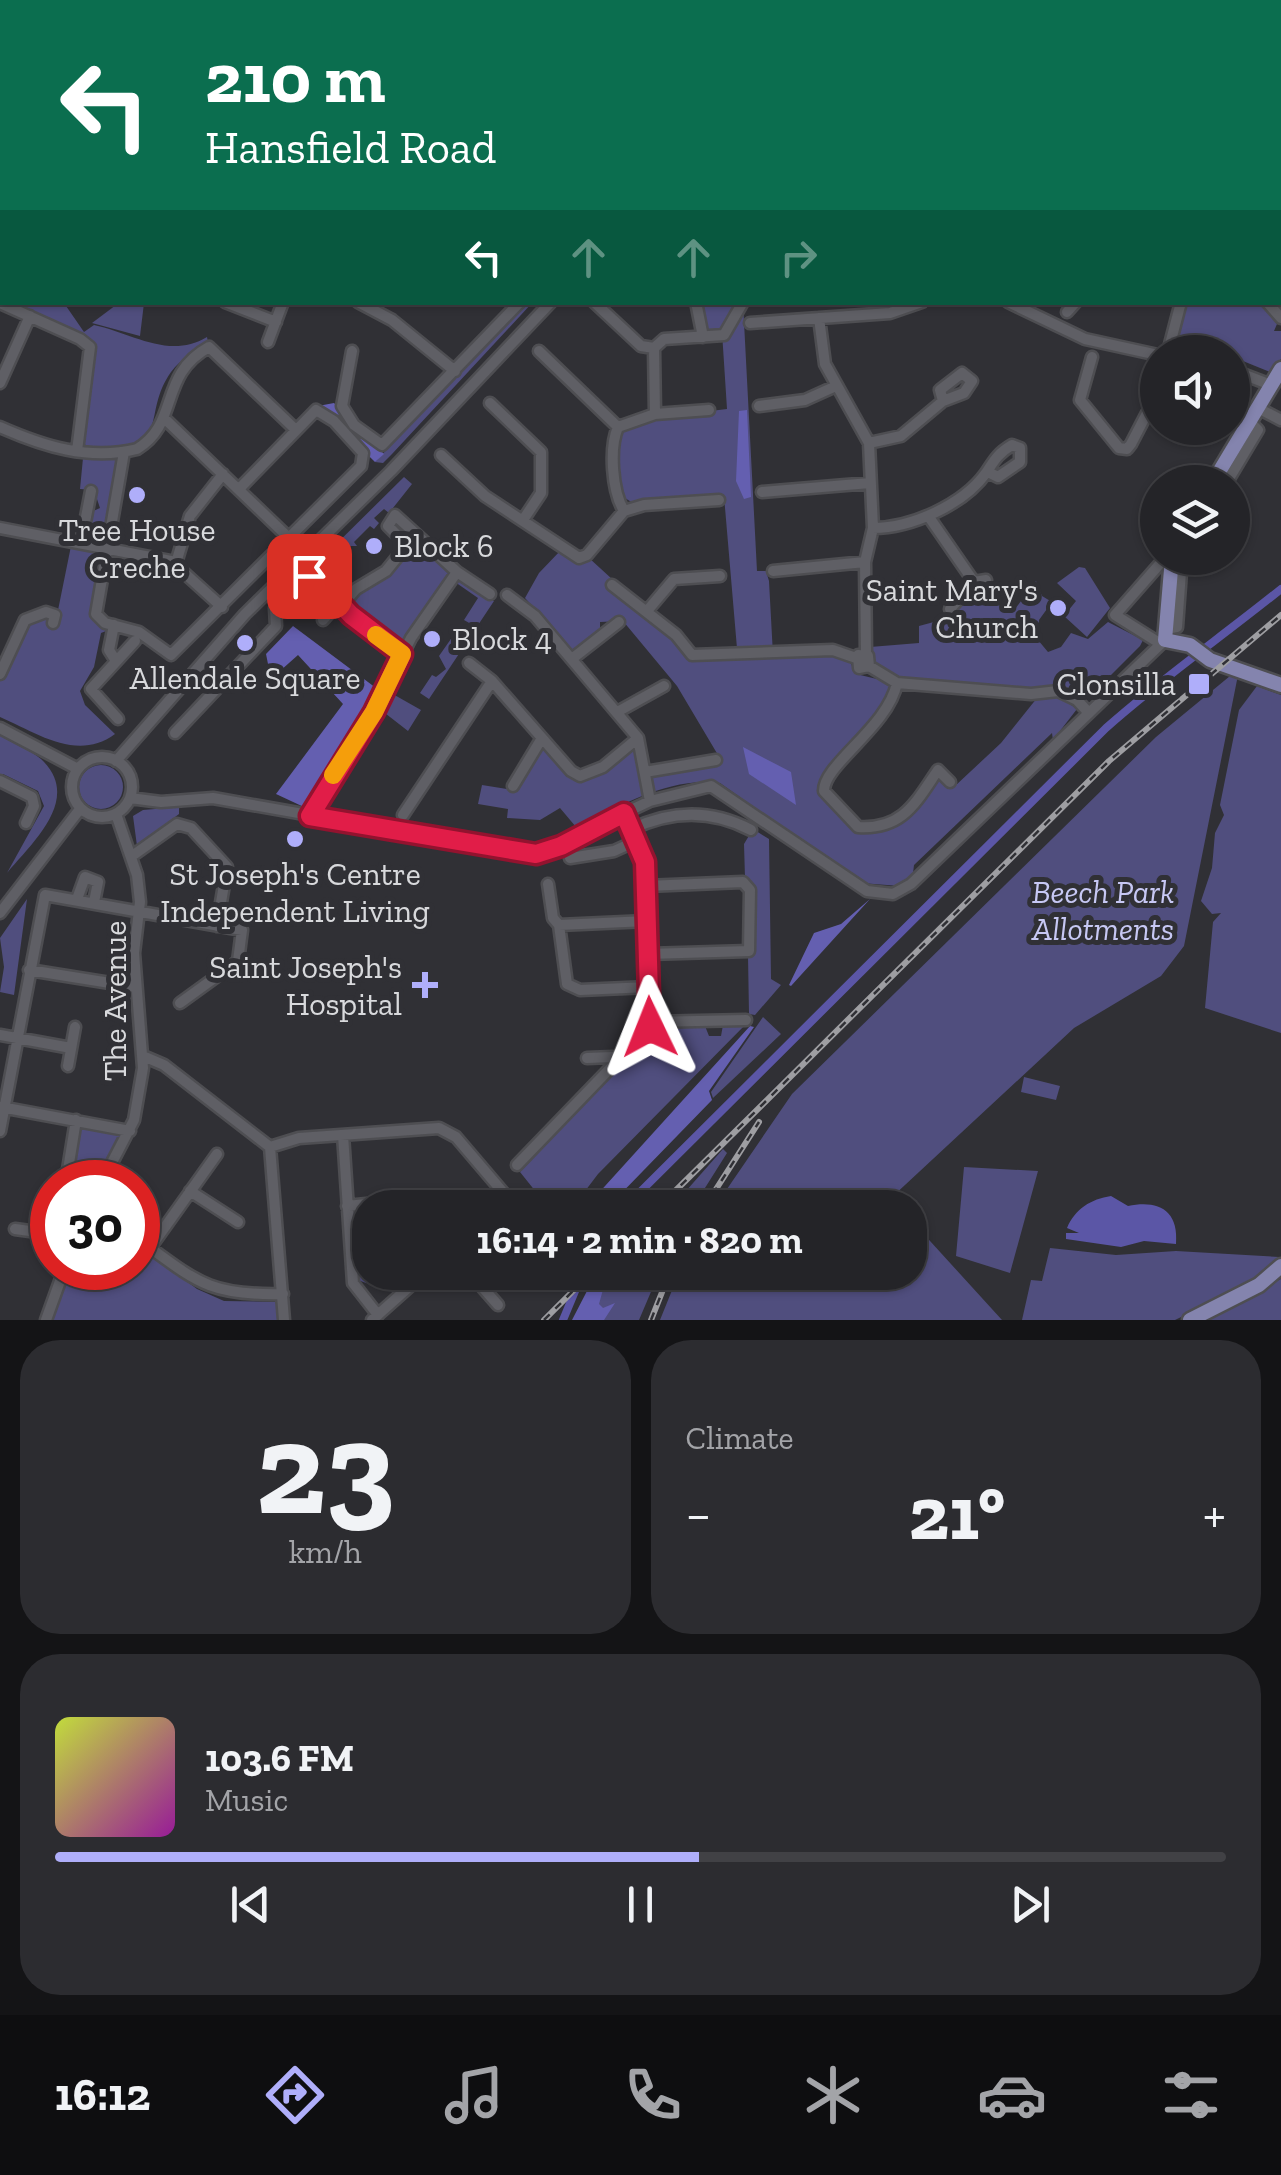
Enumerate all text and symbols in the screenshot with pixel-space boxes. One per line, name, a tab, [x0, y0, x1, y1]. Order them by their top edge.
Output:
text: 210 m	[205, 36, 386, 120]
icon: left	[40, 40, 170, 170]
text: Hansfield Road	[205, 121, 496, 175]
icon: left	[456, 230, 511, 285]
icon: ahead	[561, 230, 616, 285]
icon: ahead	[666, 230, 721, 285]
icon: right	[771, 230, 826, 285]
map controls	[1140, 335, 1250, 575]
button: sound	[1140, 335, 1250, 445]
button: layers	[1140, 465, 1250, 575]
marker: Tree House Creche	[126, 484, 148, 506]
place label: Tree House Creche	[59, 511, 216, 586]
place label: Block 6	[394, 527, 494, 565]
pin	[267, 534, 352, 619]
marker: Block 6	[363, 535, 385, 557]
icon: arrive	[282, 549, 337, 604]
place label: Saint Mary's Church	[866, 571, 1038, 646]
marker: Saint Mary's Church	[1047, 597, 1069, 619]
place label: Block 4	[452, 620, 552, 658]
marker: Block 4	[421, 628, 443, 650]
marker: Allendale Square	[234, 632, 256, 654]
place label: Allendale Square	[129, 659, 361, 697]
place label: Clonsilla	[1057, 665, 1176, 703]
marker: Clonsilla	[1186, 671, 1212, 697]
marker: St Joseph's Centre Independent Living	[284, 828, 306, 850]
place label: St Joseph's Centre Independent Living	[160, 855, 430, 930]
park label: Beech Park Allotments	[1031, 873, 1174, 948]
street label: The Avenue	[96, 921, 134, 1081]
place label: Saint Joseph's Hospital	[209, 948, 402, 1023]
marker: Saint Joseph's Hospital	[412, 972, 438, 998]
position arrow	[598, 975, 702, 1079]
speed limit sign: 30	[30, 1160, 160, 1290]
text: 16:14 · 2 min · 820 m	[477, 1217, 802, 1263]
text: 23	[256, 1390, 395, 1546]
text: Climate	[686, 1419, 794, 1457]
text: 21°	[909, 1468, 1005, 1558]
text: −	[686, 1481, 711, 1547]
text: +	[1203, 1481, 1226, 1547]
text: km/h	[289, 1533, 362, 1571]
text: 103.6 FM	[205, 1735, 354, 1781]
text: Music	[205, 1781, 288, 1819]
icon: previous	[223, 1877, 278, 1932]
icon: pause	[613, 1877, 668, 1932]
icon: next	[1003, 1877, 1058, 1932]
icon: directions	[260, 2060, 330, 2130]
icon: music	[439, 2060, 509, 2130]
icon: phone	[618, 2060, 688, 2130]
icon: climate	[798, 2060, 868, 2130]
icon: car	[977, 2060, 1047, 2130]
icon: filters	[1156, 2060, 1226, 2130]
text: 16:12	[55, 2068, 150, 2122]

